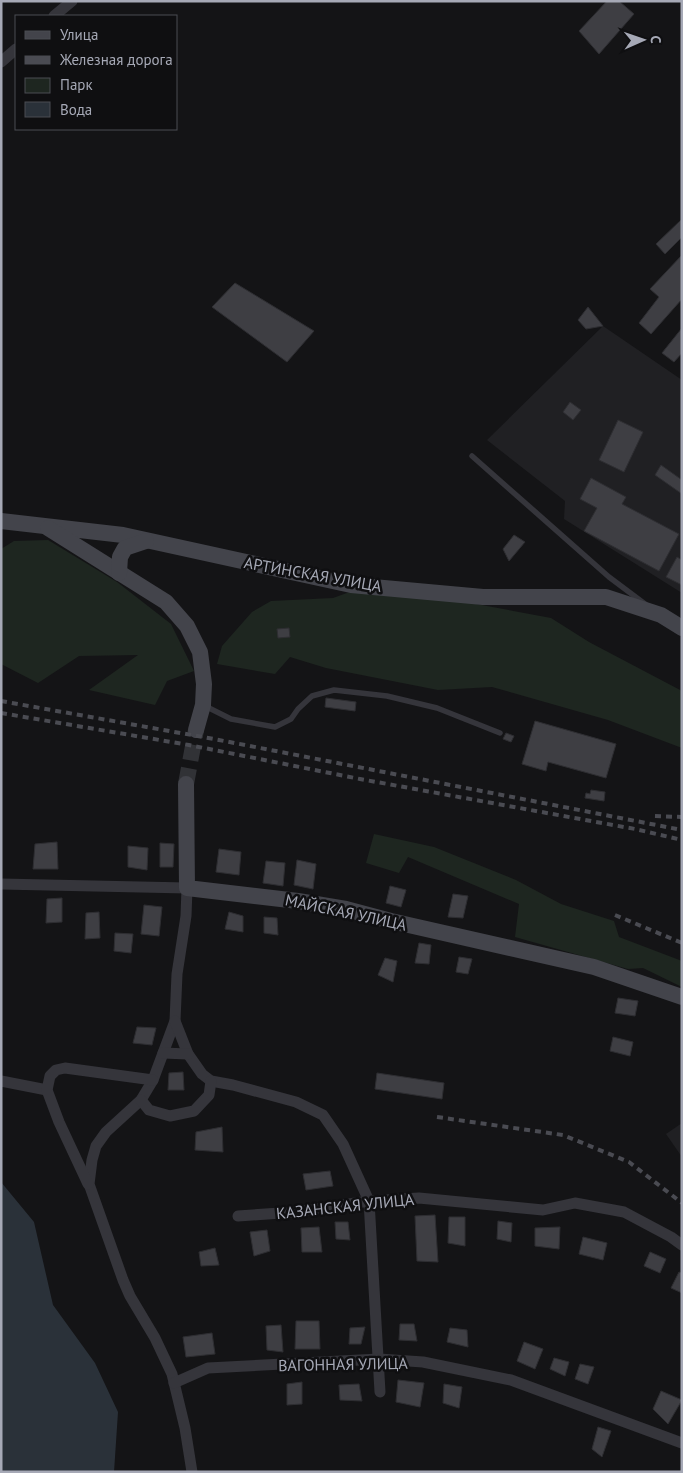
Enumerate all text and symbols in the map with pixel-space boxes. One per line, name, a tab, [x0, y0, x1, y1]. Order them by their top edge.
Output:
legend	[15, 15, 178, 130]
north arrow	[618, 15, 668, 65]
text: Улица	[60, 25, 98, 44]
text: С	[647, 35, 665, 44]
text: Железная дорога	[59, 50, 173, 69]
text: Парк	[60, 75, 93, 94]
text: Вода	[60, 100, 92, 119]
street label: АРТИНСКАЯ УЛИЦА	[243, 552, 384, 596]
street label: МАЙСКАЯ УЛИЦА	[283, 889, 409, 935]
street label: КАЗАНСКАЯ УЛИЦА	[275, 1189, 416, 1223]
street label: ВАГОННАЯ УЛИЦА	[278, 1353, 409, 1375]

